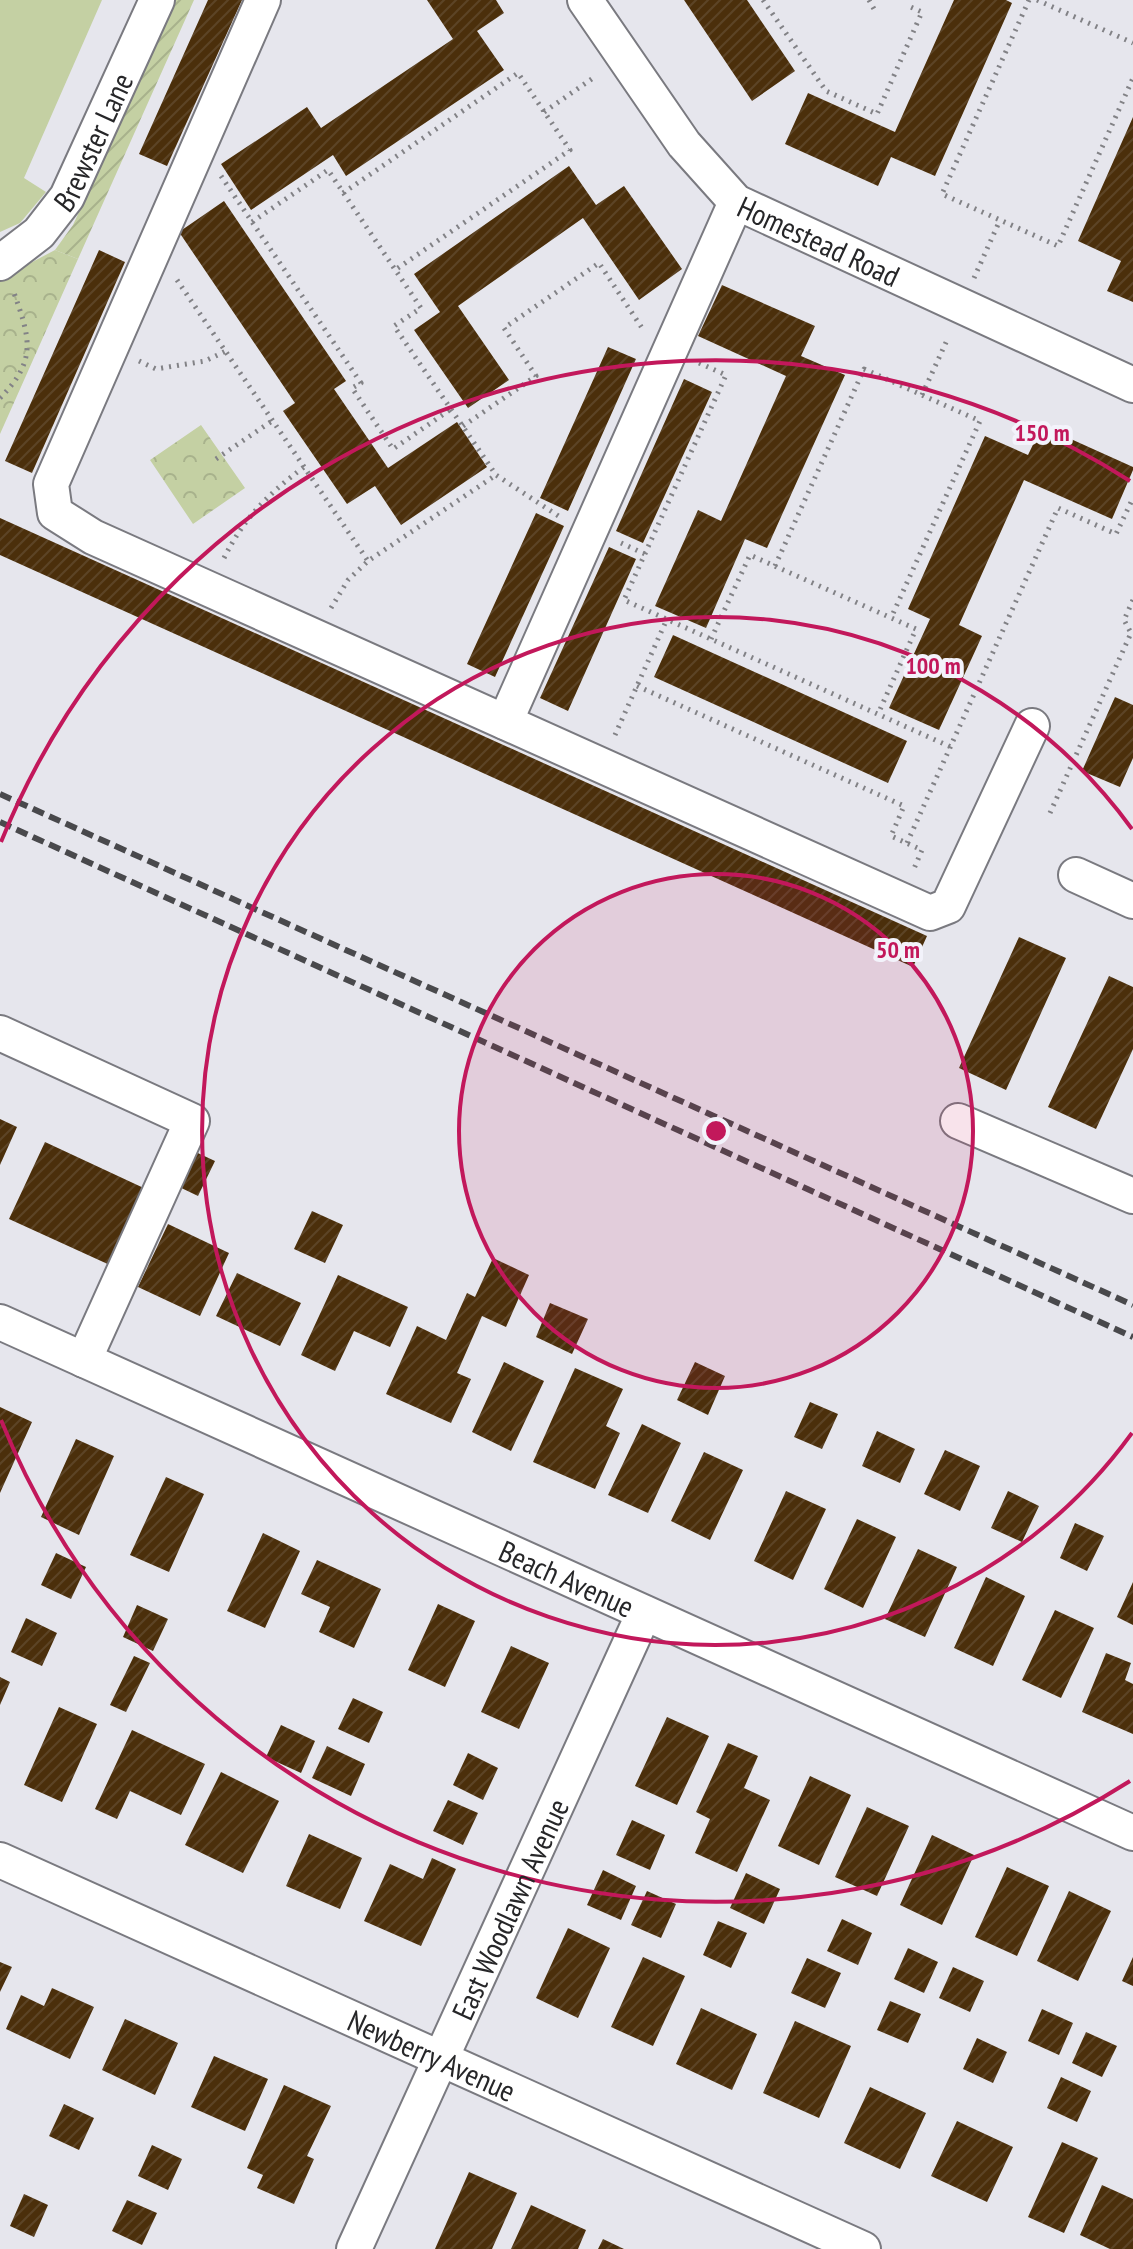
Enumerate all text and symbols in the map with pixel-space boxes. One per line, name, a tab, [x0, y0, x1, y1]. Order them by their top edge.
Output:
street label: Brewster Lane	[44, 66, 141, 219]
street label: Homestead Road	[732, 186, 906, 294]
text: 150 m	[1014, 417, 1070, 448]
text: 100 m	[905, 650, 961, 681]
text: 50 m	[876, 934, 920, 965]
centre of rings	[702, 1117, 730, 1145]
street label: Beach Avenue	[493, 1530, 641, 1625]
street label: East Woodlawn Avenue	[442, 1792, 576, 2025]
street label: Newberry Avenue	[342, 2000, 522, 2109]

